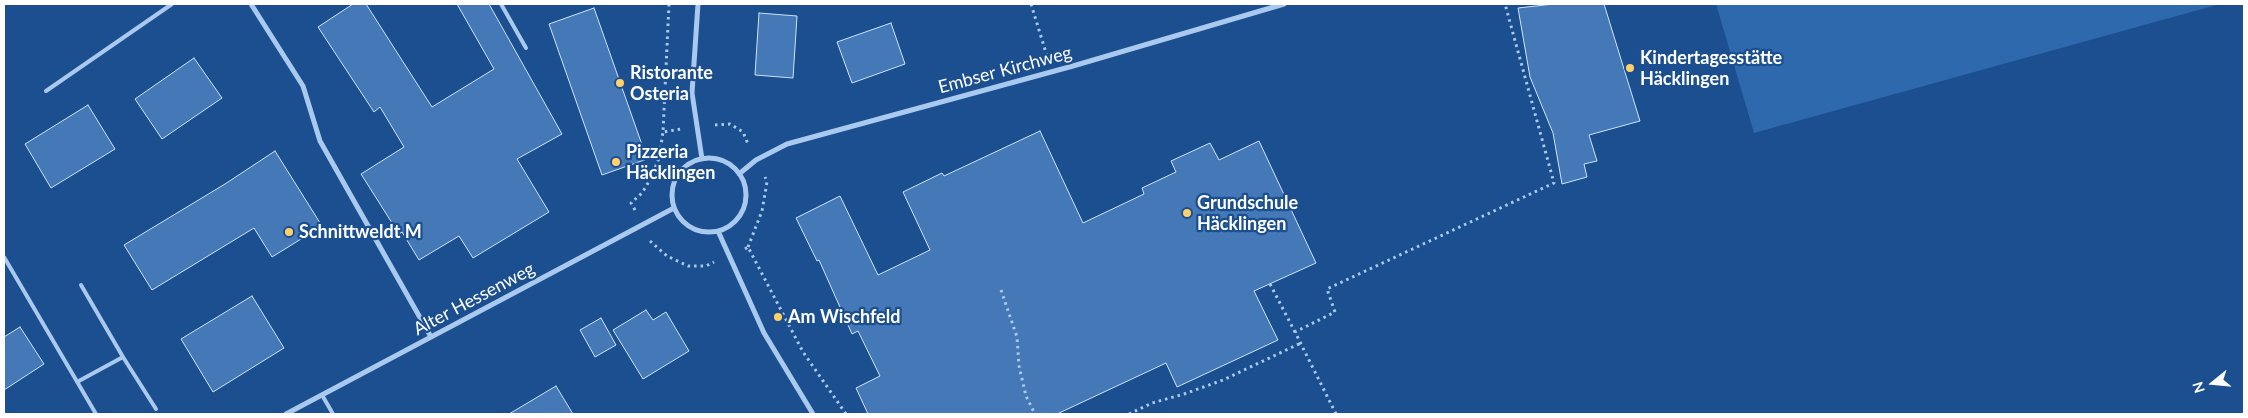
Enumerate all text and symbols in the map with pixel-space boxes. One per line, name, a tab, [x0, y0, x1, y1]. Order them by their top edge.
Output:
street label: Embser Kirchweg	[936, 42, 1074, 98]
place label: Kindertagesstätte Häcklingen	[1640, 47, 1782, 90]
place label: Ristorante Osteria	[630, 62, 713, 104]
marker: Kindertagesstätte Häcklingen	[1624, 62, 1636, 74]
marker: Ristorante Osteria	[614, 77, 626, 89]
place label: Pizzeria Häcklingen	[626, 141, 715, 183]
marker: Pizzeria Häcklingen	[610, 156, 622, 168]
place label: Grundschule Häcklingen	[1197, 192, 1298, 234]
marker: Grundschule Häcklingen	[1181, 207, 1193, 219]
place label: Schnittweldt M	[299, 221, 422, 243]
marker: Schnittweldt M	[283, 226, 295, 238]
street label: Alter Hessenweg	[410, 258, 538, 340]
place label: Am Wischfeld	[788, 306, 900, 328]
marker: Am Wischfeld	[772, 311, 784, 323]
north arrow	[2188, 358, 2238, 408]
text: N	[2188, 380, 2208, 395]

